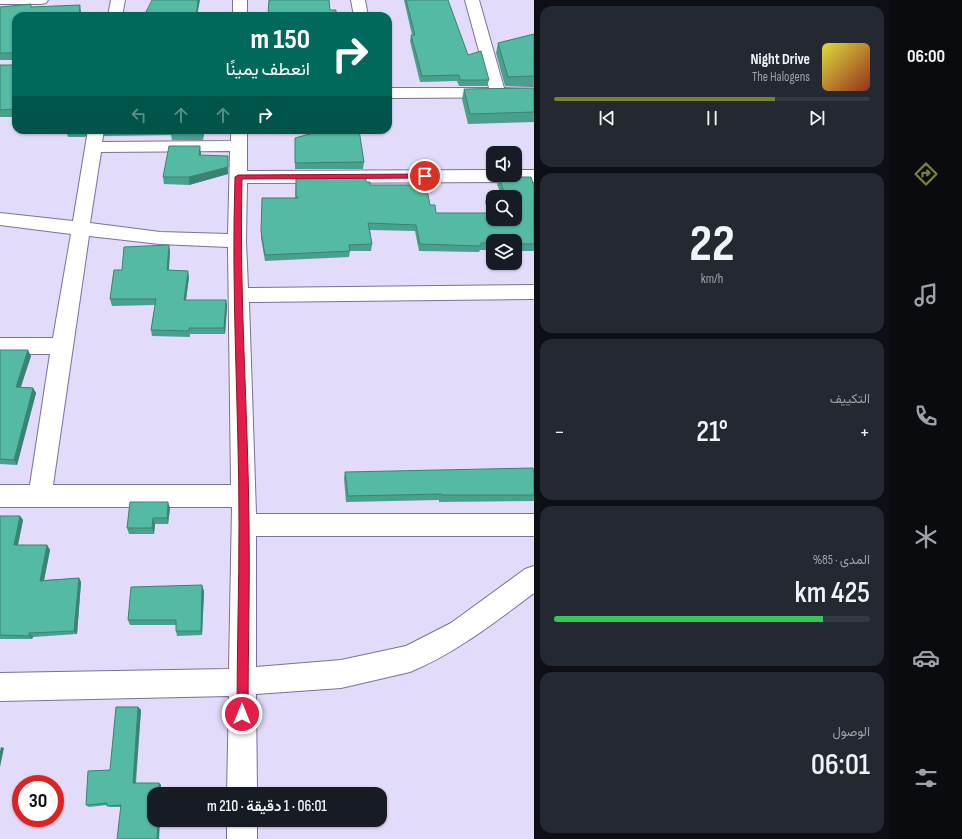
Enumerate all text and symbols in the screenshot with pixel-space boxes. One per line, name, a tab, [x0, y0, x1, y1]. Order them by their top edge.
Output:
text: 150 m	[250, 23, 310, 56]
icon: right	[324, 28, 376, 80]
text: 06:00	[907, 46, 945, 67]
text: Night Drive	[751, 50, 810, 69]
text: انعطف يمينًا	[225, 59, 310, 80]
text: The Halogens	[752, 69, 810, 85]
icon: left	[128, 104, 150, 126]
icon: ahead	[170, 104, 192, 126]
icon: ahead	[212, 104, 234, 126]
icon: right	[254, 104, 276, 126]
icon: previous	[596, 107, 618, 129]
icon: pause	[701, 107, 723, 129]
icon: next	[806, 107, 828, 129]
map controls	[486, 146, 522, 270]
button: sound	[486, 146, 522, 182]
pin	[408, 159, 442, 193]
icon: directions	[912, 160, 940, 188]
icon: arrive	[414, 165, 436, 187]
button: search	[486, 190, 522, 226]
text: 22	[689, 213, 735, 276]
button: layers	[486, 234, 522, 270]
text: km/h	[701, 271, 723, 287]
icon: music	[912, 281, 940, 309]
text: التكييف	[830, 391, 870, 407]
icon: phone	[912, 402, 940, 430]
text: 21°	[696, 414, 728, 450]
text: −	[554, 419, 565, 446]
text: +	[859, 419, 870, 446]
icon: climate	[912, 523, 940, 551]
text: المدى · 85%	[813, 552, 870, 568]
text: 425 km	[795, 575, 870, 611]
icon: car	[912, 644, 940, 672]
position arrow	[221, 693, 263, 735]
text: الوصول	[832, 724, 870, 740]
text: 06:01	[811, 747, 870, 783]
icon: filters	[912, 764, 940, 792]
speed limit sign: 30	[12, 775, 64, 827]
text: 06:01 · 1 دقيقة · 210 m	[207, 797, 327, 816]

